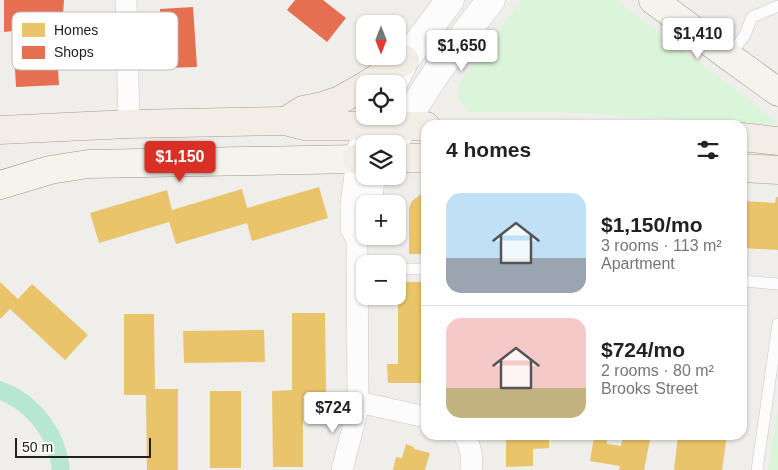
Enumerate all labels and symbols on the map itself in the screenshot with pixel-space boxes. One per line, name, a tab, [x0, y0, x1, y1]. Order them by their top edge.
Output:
legend	[12, 12, 178, 70]
north arrow	[356, 15, 406, 65]
pin: $1,410	[657, 18, 739, 60]
text: Homes	[54, 22, 98, 38]
pin: $1,650	[421, 30, 503, 72]
text: Shops	[54, 44, 94, 60]
pin: $1,150	[139, 140, 221, 183]
pin: $724	[303, 392, 363, 434]
scale bar	[15, 435, 151, 458]

